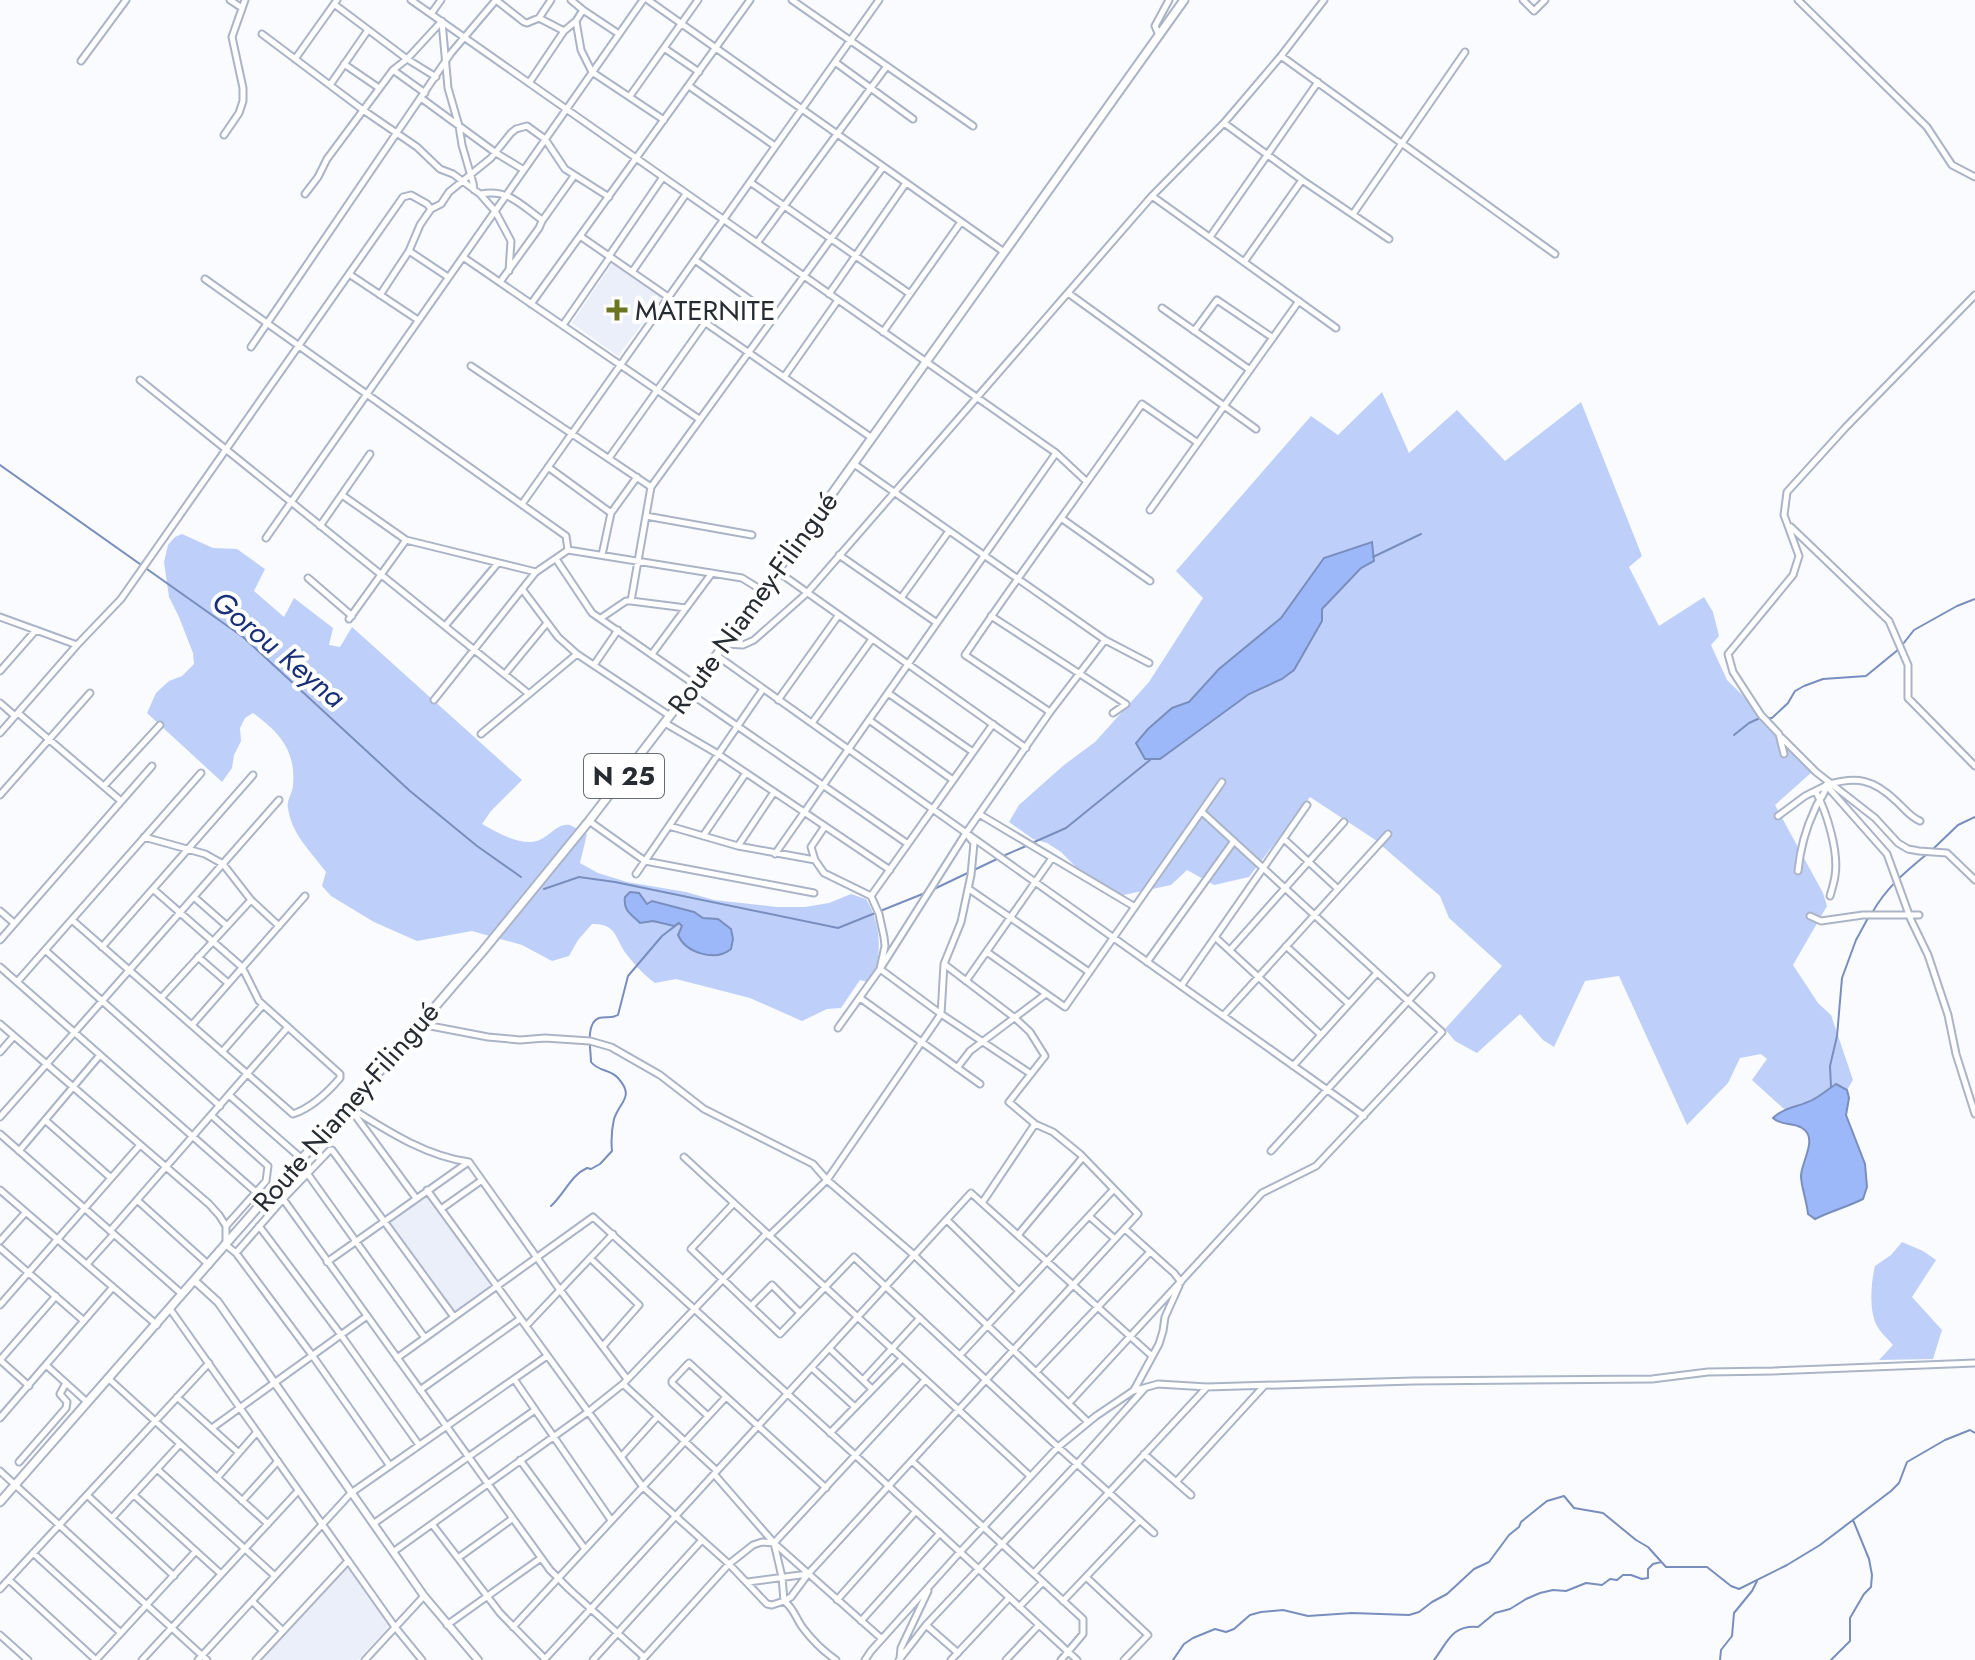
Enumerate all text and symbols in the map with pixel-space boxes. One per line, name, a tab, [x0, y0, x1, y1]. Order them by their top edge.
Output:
place label: MATERNITE	[635, 290, 775, 331]
marker: MATERNITE	[606, 299, 628, 321]
street label: Route Niamey-Filingué	[658, 483, 848, 723]
water label: Gorou Keyna	[203, 580, 356, 718]
road number: N 25	[584, 754, 664, 798]
street label: Route Niamey-Filingué	[243, 993, 449, 1221]

